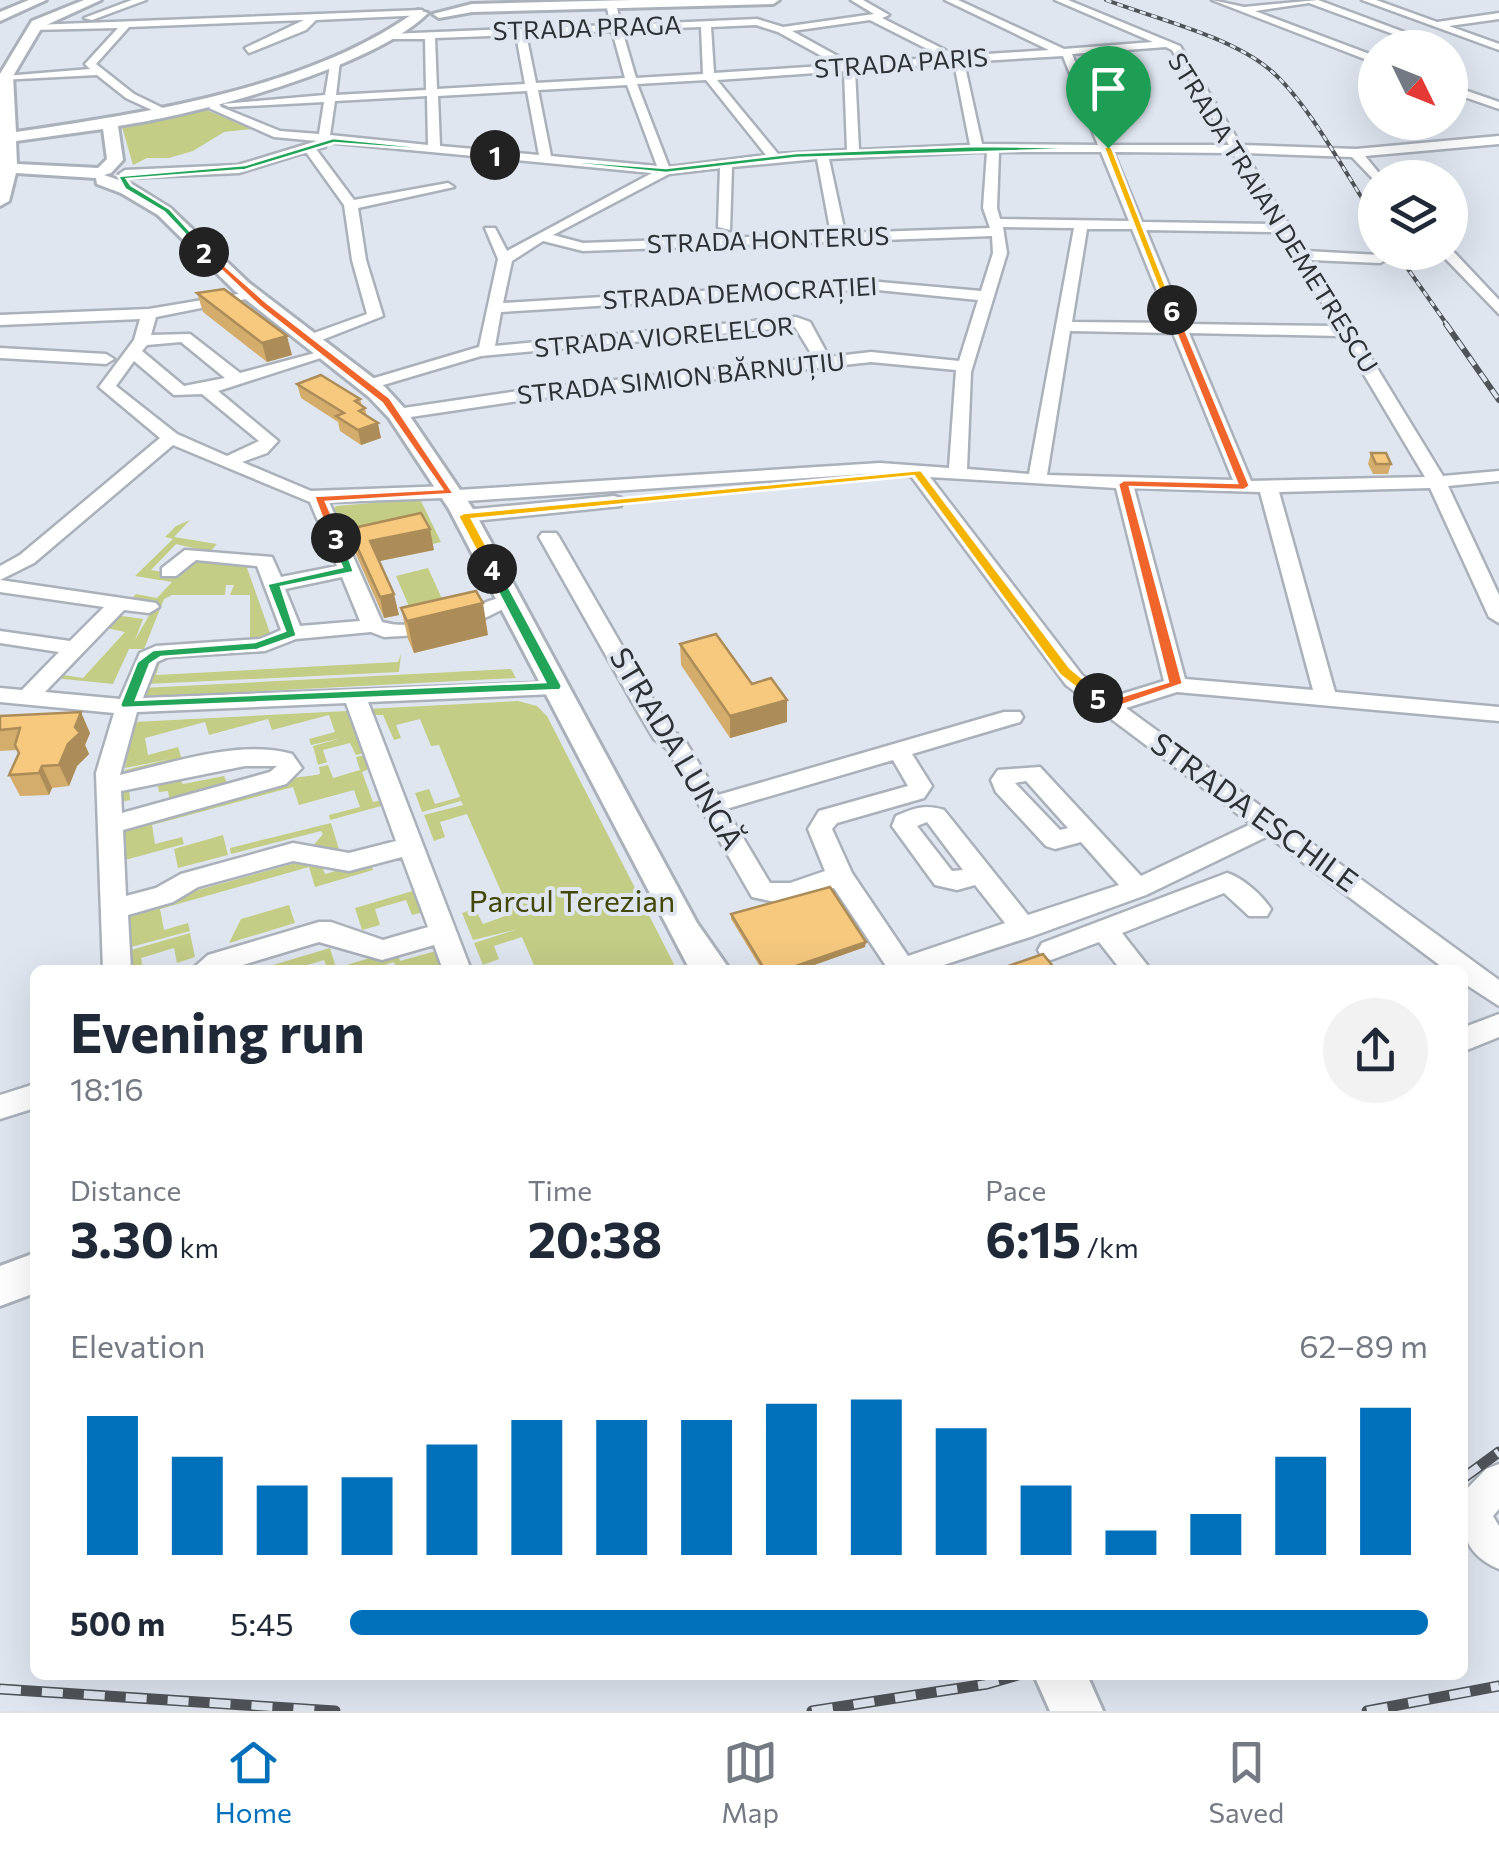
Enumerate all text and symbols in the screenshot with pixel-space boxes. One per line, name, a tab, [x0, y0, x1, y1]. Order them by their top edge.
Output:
street label: STRADA PRAGA	[492, 9, 682, 45]
north arrow	[1358, 30, 1468, 140]
map controls	[1358, 30, 1468, 270]
street label: STRADA PARIS	[813, 41, 989, 83]
pin	[1066, 46, 1151, 149]
street label: STRADA TRAIAN DEMETRESCU	[1163, 47, 1385, 378]
icon: arrive	[1081, 61, 1136, 116]
pin: 1	[470, 130, 520, 180]
text: 1	[489, 138, 501, 172]
button: layers	[1358, 160, 1468, 270]
street label: STRADA HONTERUS	[646, 220, 889, 258]
pin: 2	[179, 227, 229, 277]
text: 2	[196, 235, 212, 269]
street label: STRADA DEMOCRAȚIEI	[602, 270, 878, 317]
pin: 6	[1147, 285, 1197, 335]
text: 6	[1163, 293, 1181, 327]
street label: STRADA VIORELELOR	[533, 310, 795, 362]
street label: STRADA SIMION BĂRNUȚIU	[516, 345, 846, 412]
pin: 3	[311, 513, 361, 563]
text: 3	[328, 521, 344, 555]
pin: 4	[467, 544, 517, 594]
text: 4	[483, 552, 501, 586]
street label: STRADA LUNGĂ	[603, 640, 753, 855]
pin: 5	[1073, 673, 1123, 723]
text: 5	[1090, 681, 1106, 715]
street label: STRADA ESCHILE	[1145, 724, 1366, 898]
park label: Parcul Terezian	[469, 881, 675, 918]
text: Evening run	[70, 997, 365, 1064]
button: share	[1323, 998, 1428, 1103]
text: 18:16	[70, 1068, 144, 1108]
text: Distance	[70, 1173, 181, 1207]
text: Time	[528, 1173, 592, 1207]
text: Pace	[985, 1173, 1046, 1207]
text: 3.30	[70, 1207, 174, 1268]
text: 20:38	[528, 1207, 662, 1268]
text: 6:15	[985, 1207, 1081, 1268]
text: km	[174, 1230, 219, 1264]
text: /km	[1081, 1230, 1139, 1264]
text: Elevation	[70, 1325, 205, 1365]
text: 62–89 m	[1299, 1325, 1428, 1365]
text: 500 m	[70, 1603, 165, 1643]
text: 5:45	[230, 1603, 294, 1643]
tab: Home	[215, 1735, 292, 1829]
tab: Map	[721, 1735, 779, 1829]
tab: Saved	[1209, 1735, 1284, 1829]

